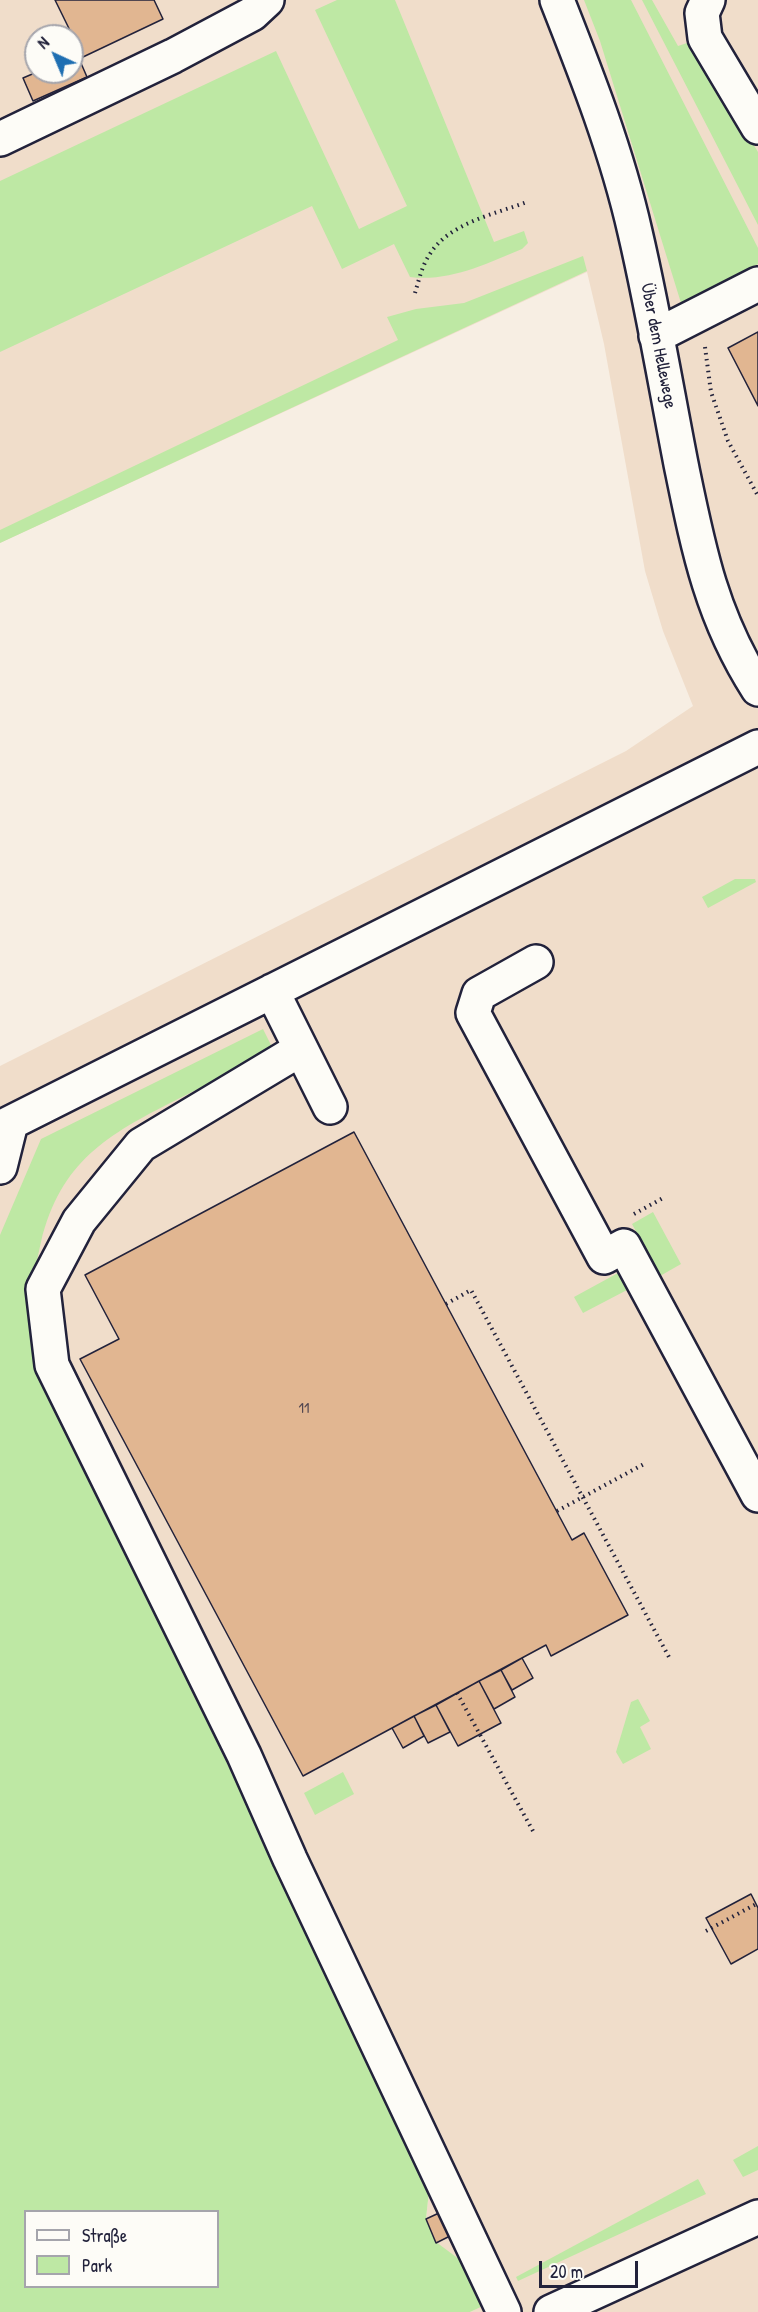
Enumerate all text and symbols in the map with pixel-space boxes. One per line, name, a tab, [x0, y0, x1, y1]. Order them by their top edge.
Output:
north arrow	[24, 24, 84, 84]
text: N	[32, 32, 54, 53]
street label: Über dem Hellewege	[635, 281, 681, 411]
house number: 11	[299, 1400, 309, 1418]
legend	[24, 2210, 219, 2288]
text: Straße	[82, 2223, 127, 2248]
scale bar	[542, 2249, 641, 2287]
text: Park	[82, 2253, 112, 2278]
text: 20 m	[550, 2259, 583, 2284]

